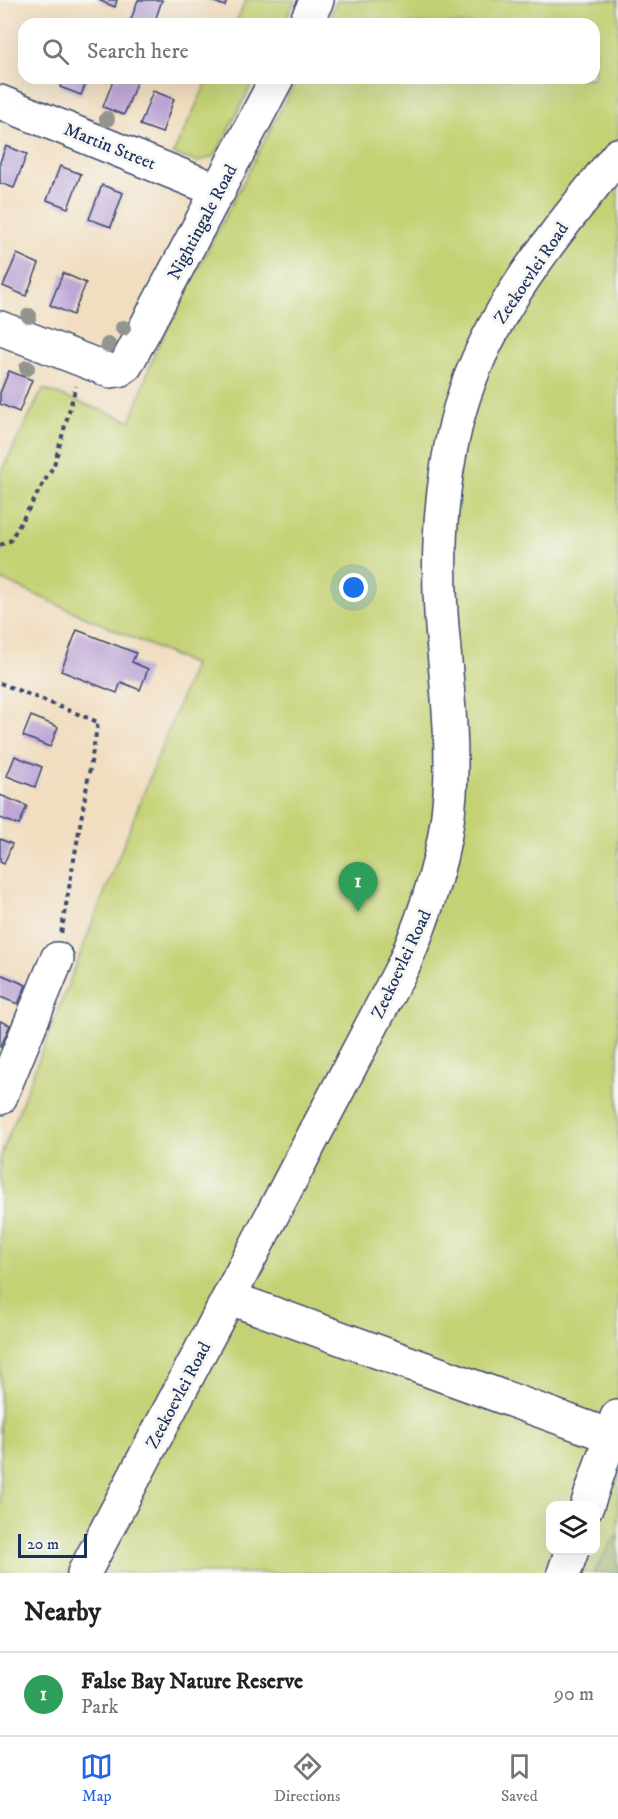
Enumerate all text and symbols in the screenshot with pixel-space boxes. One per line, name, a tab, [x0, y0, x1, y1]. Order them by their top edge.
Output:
search box	[18, 18, 600, 84]
icon: search	[39, 35, 72, 68]
text: Search here	[87, 38, 189, 65]
street label: Martin Street	[61, 119, 159, 175]
street label: Nightingale Road	[163, 161, 242, 284]
street label: Zeekoevlei Road	[490, 219, 574, 328]
your location	[339, 573, 368, 602]
pin: 1	[338, 862, 378, 912]
street label: Zeekoevlei Road	[367, 906, 437, 1022]
street label: Zeekoevlei Road	[142, 1338, 216, 1453]
map controls	[546, 1501, 600, 1555]
button: layers	[546, 1501, 600, 1555]
scale bar	[18, 1531, 87, 1558]
text: 20 m	[27, 1534, 59, 1554]
text: Nearby	[24, 1596, 101, 1629]
text: False Bay Nature Reserve	[81, 1668, 303, 1695]
text: 1	[40, 1682, 47, 1707]
text: 90 m	[554, 1682, 594, 1707]
text: Park	[81, 1695, 118, 1720]
tab: Map	[80, 1750, 113, 1806]
tab: Directions	[274, 1750, 340, 1806]
tab: Saved	[501, 1750, 538, 1806]

